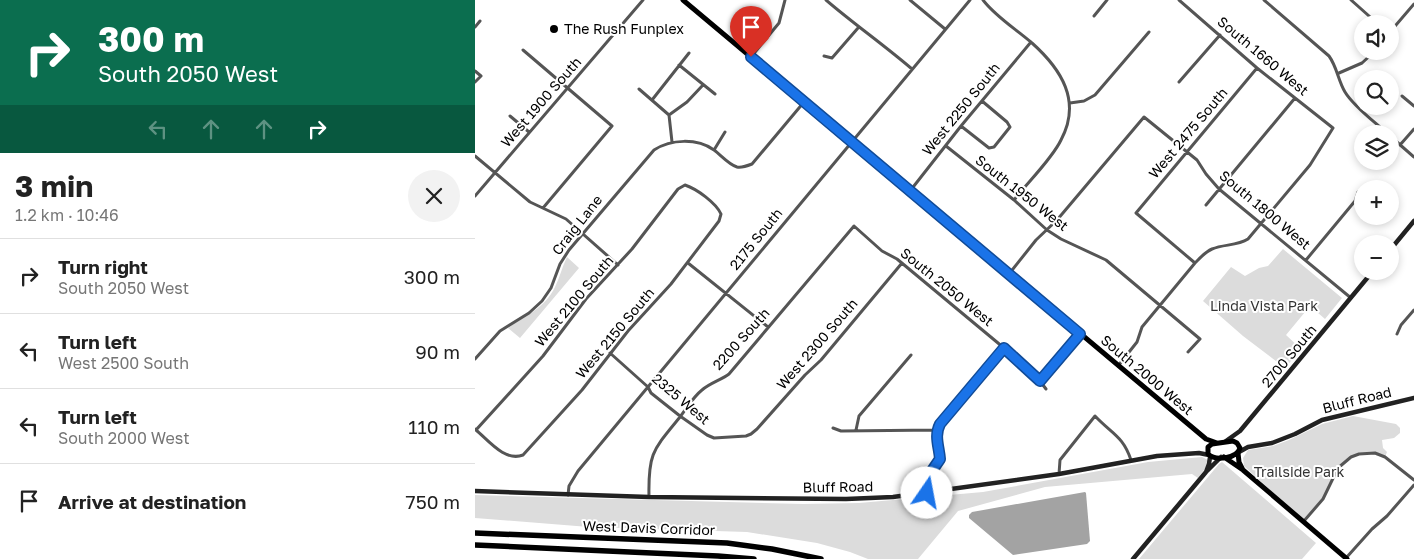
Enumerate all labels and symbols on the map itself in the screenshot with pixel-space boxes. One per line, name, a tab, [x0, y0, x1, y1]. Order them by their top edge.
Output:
pin	[730, 6, 772, 57]
street label: South 1660 West	[1214, 13, 1312, 99]
place label: The Rush Funplex	[564, 20, 684, 37]
marker: The Rush Funplex	[548, 23, 560, 35]
street label: West 1900 South	[497, 53, 584, 150]
street label: West 2250 South	[918, 59, 1003, 158]
street label: West 2475 South	[1145, 84, 1231, 182]
street label: South 1950 West	[973, 151, 1072, 234]
street label: South 1800 West	[1216, 167, 1314, 253]
street label: Craig Lane	[548, 191, 605, 258]
street label: 2175 South	[726, 205, 786, 273]
street label: South 2050 West	[897, 244, 997, 329]
street label: West 2100 South	[531, 252, 617, 350]
street label: West 2150 South	[572, 284, 657, 381]
street label: West 2300 South	[773, 295, 861, 393]
park label: Linda Vista Park	[1210, 297, 1318, 314]
street label: 2200 South	[709, 304, 773, 373]
street label: 2700 South	[1258, 321, 1320, 390]
street label: South 2000 West	[1098, 331, 1197, 418]
street label: 2325 West	[649, 370, 714, 428]
street label: Bluff Road	[1321, 383, 1393, 416]
park label: Trailside Park	[1254, 463, 1344, 480]
position arrow	[900, 466, 952, 518]
street label: Bluff Road	[803, 477, 873, 496]
street label: West Davis Corridor	[582, 517, 716, 538]

